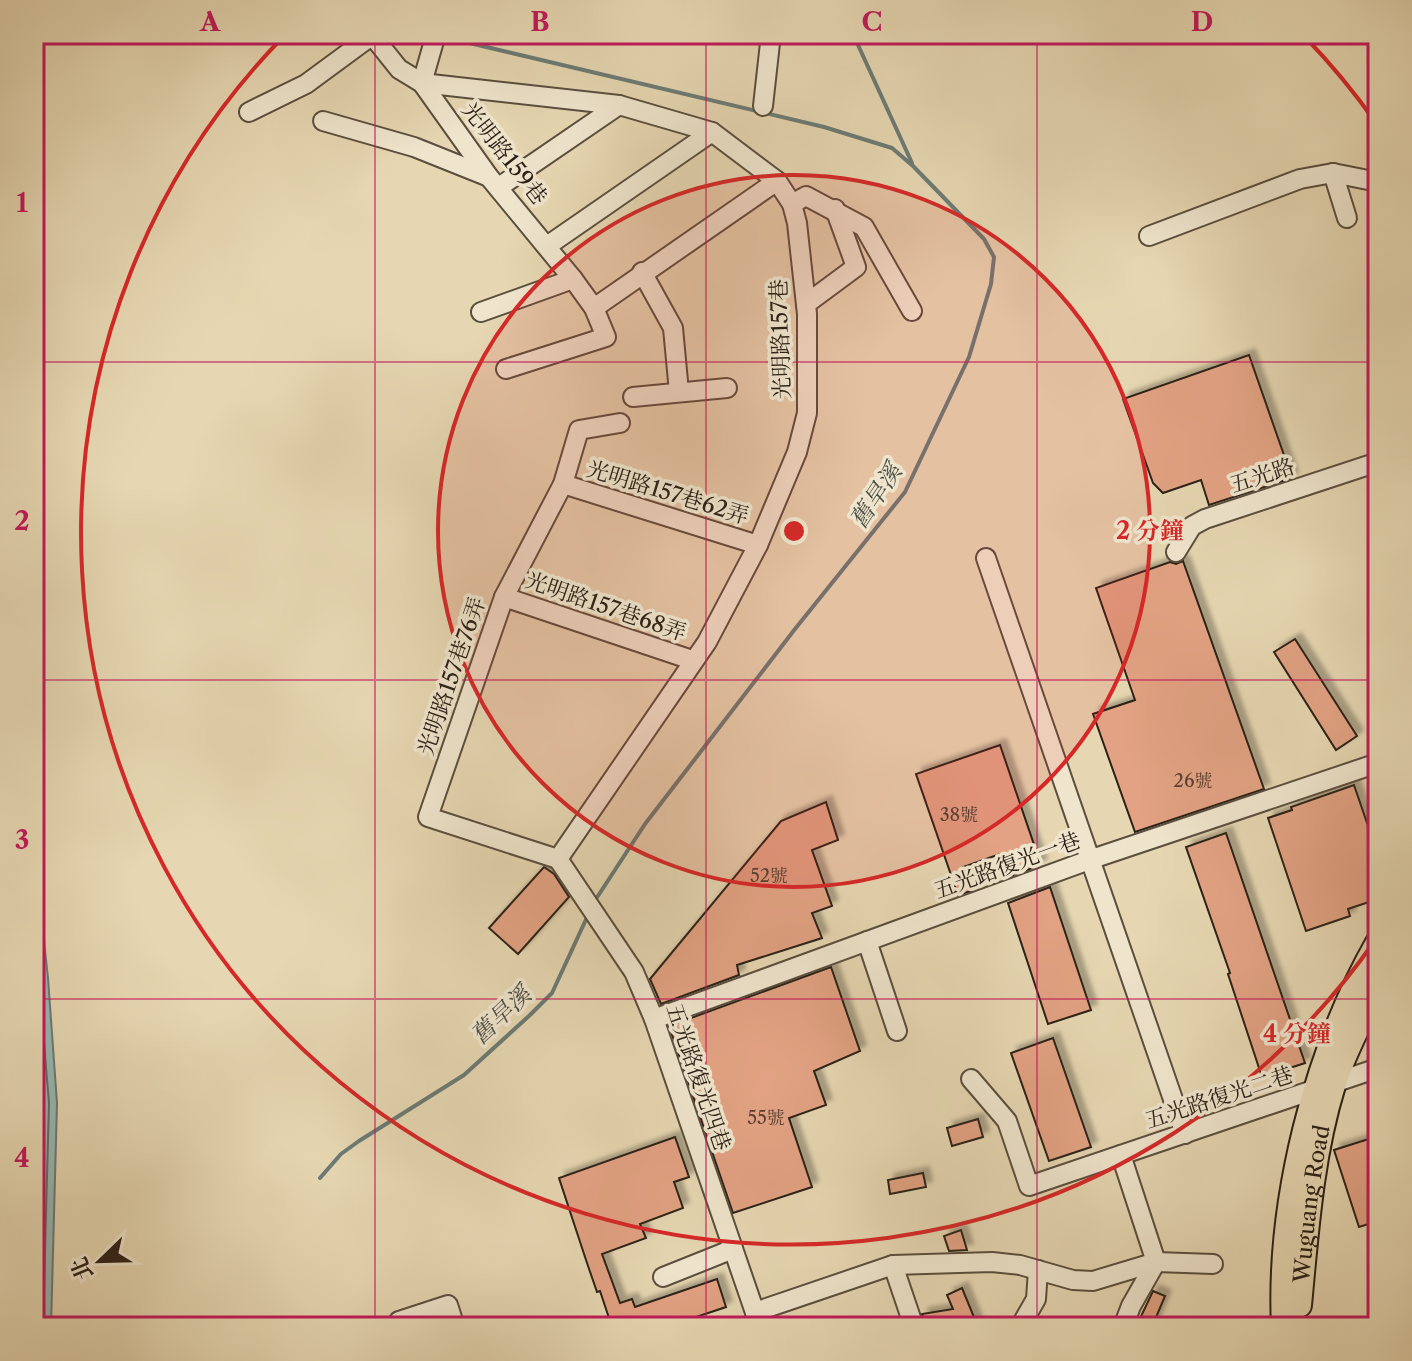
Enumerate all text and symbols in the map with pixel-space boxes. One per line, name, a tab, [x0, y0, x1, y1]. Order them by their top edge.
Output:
text: A	[199, 6, 221, 38]
text: B	[530, 6, 550, 38]
text: C	[862, 6, 882, 38]
text: D	[1191, 6, 1213, 38]
street label: 光明路159巷	[456, 97, 553, 210]
text: 1	[16, 187, 28, 219]
street label: 光明路157巷	[765, 279, 796, 399]
street label: 五光路	[1227, 452, 1298, 499]
street label: 光明路157巷62弄	[584, 455, 752, 530]
water label: 舊旱溪	[843, 455, 909, 534]
text: 2	[14, 505, 30, 537]
text: 2 分鐘	[1116, 516, 1184, 545]
centre of rings	[780, 517, 808, 545]
street label: 光明路157巷68弄	[522, 566, 690, 647]
street label: 光明路157巷76弄	[412, 594, 491, 759]
house number: 26號	[1174, 770, 1212, 792]
house number: 38號	[940, 804, 978, 826]
text: 3	[15, 824, 29, 856]
street label: 五光路復光一巷	[930, 826, 1084, 904]
house number: 52號	[750, 865, 788, 887]
water label: 舊旱溪	[464, 977, 539, 1050]
street label: 五光路復光四巷	[661, 1000, 736, 1154]
text: 4 分鐘	[1263, 1019, 1331, 1048]
street label: 五光路復光二巷	[1142, 1061, 1297, 1134]
house number: 55號	[747, 1107, 785, 1129]
street label: Wuguang Road	[1288, 1122, 1336, 1285]
text: 4	[14, 1142, 30, 1174]
north arrow	[60, 1221, 140, 1301]
text: 北	[65, 1253, 99, 1284]

